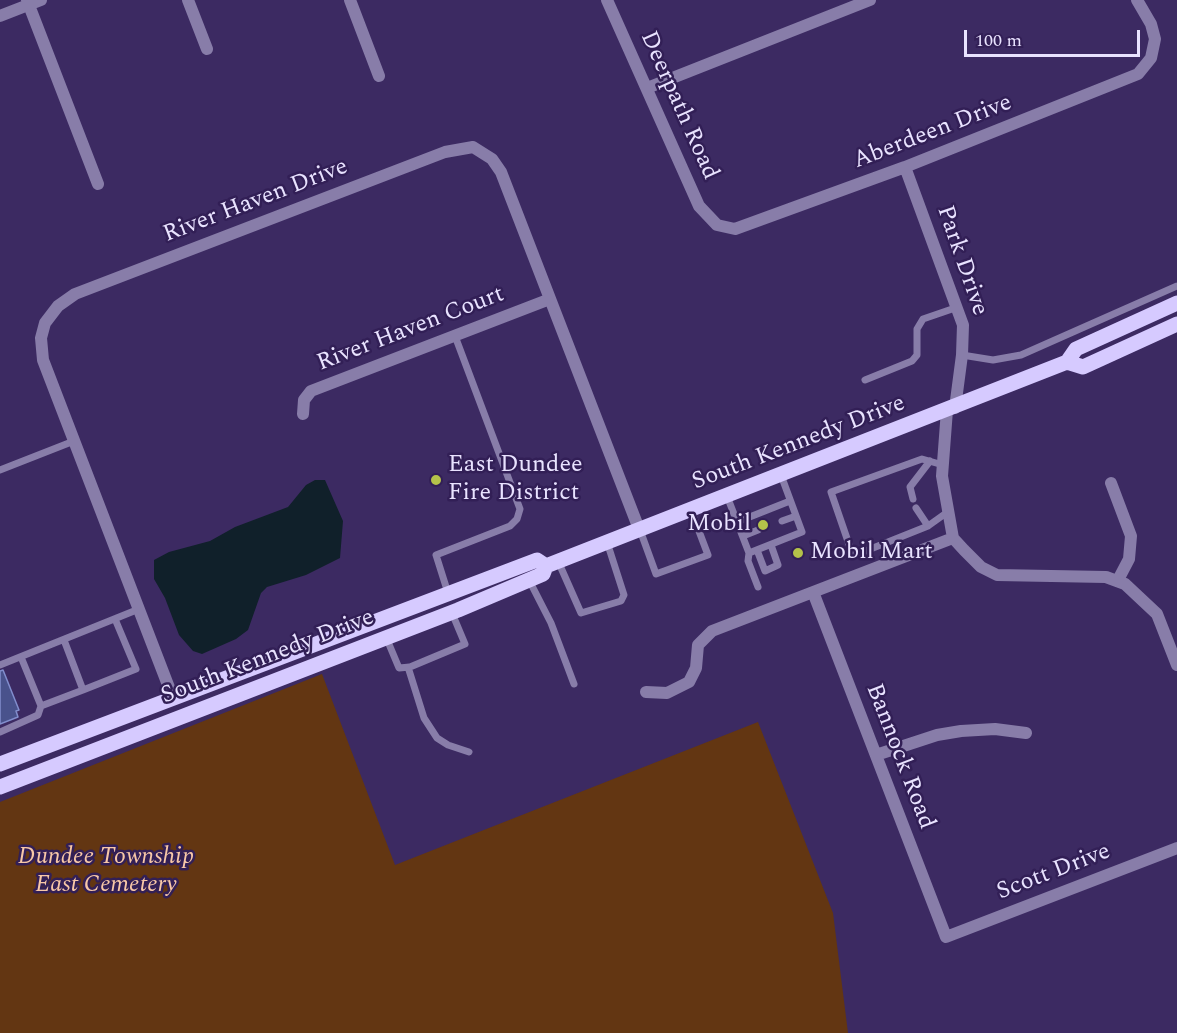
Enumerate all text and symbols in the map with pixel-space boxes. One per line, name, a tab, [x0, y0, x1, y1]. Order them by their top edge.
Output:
scale bar	[967, 18, 1142, 56]
street label: Deerpath Road	[632, 27, 724, 185]
text: 100 m	[975, 27, 1022, 54]
street label: Aberdeen Drive	[850, 90, 1016, 176]
street label: River Haven Drive	[160, 154, 352, 250]
street label: Park Drive	[929, 202, 993, 320]
street label: River Haven Court	[313, 281, 509, 379]
street label: South Kennedy Drive	[688, 390, 910, 498]
place label: East Dundee Fire District	[448, 452, 583, 508]
marker: East Dundee Fire District	[429, 473, 443, 487]
place label: Mobil	[687, 511, 751, 539]
marker: Mobil	[756, 518, 770, 532]
place label: Mobil Mart	[810, 539, 933, 567]
marker: Mobil Mart	[791, 546, 805, 560]
street label: South Kennedy Drive	[157, 604, 379, 712]
street label: Bannock Road	[858, 680, 940, 834]
street label: Scott Drive	[993, 838, 1115, 908]
park label: Dundee Township East Cemetery	[18, 844, 194, 900]

